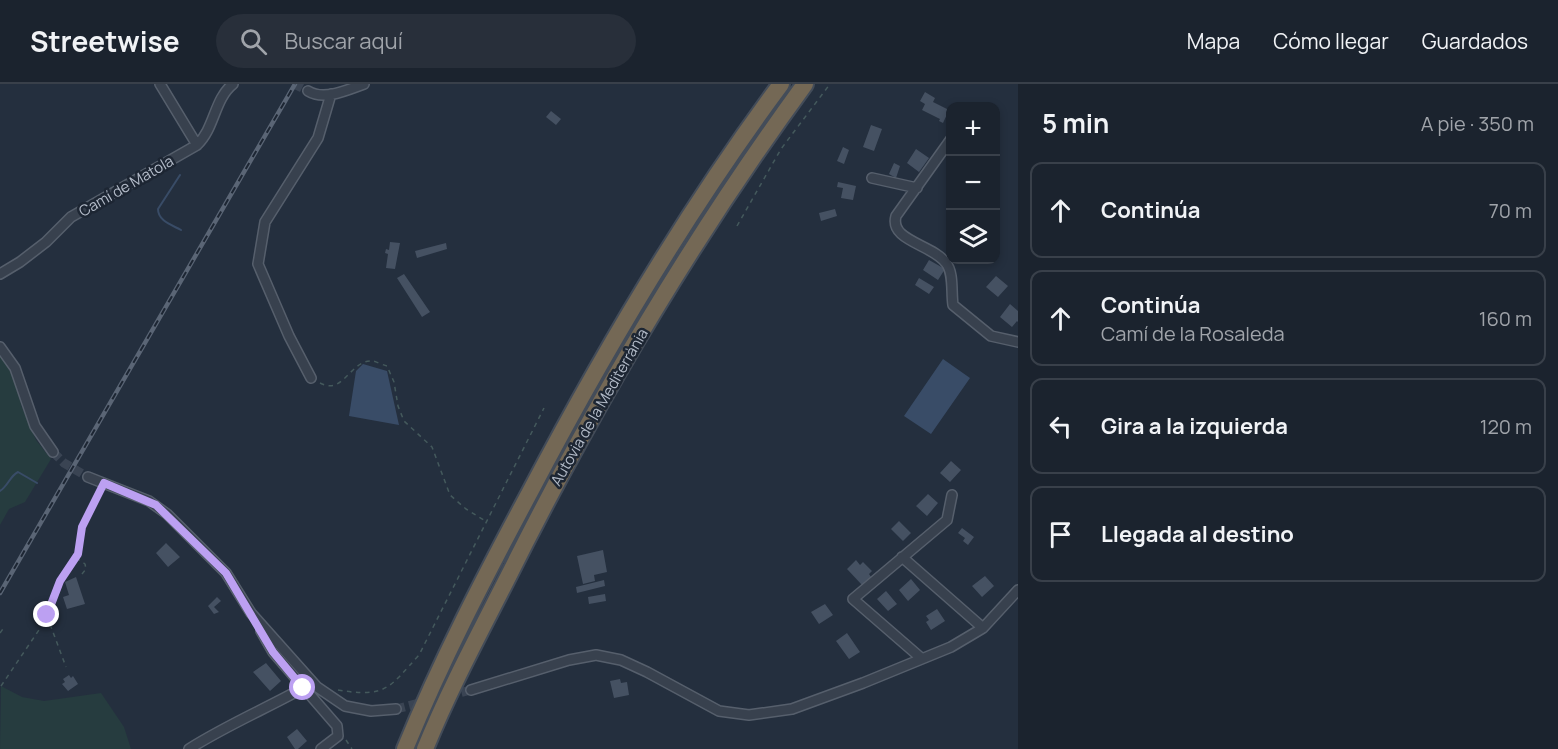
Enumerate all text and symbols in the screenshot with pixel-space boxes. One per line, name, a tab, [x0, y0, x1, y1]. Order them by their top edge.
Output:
search box	[216, 14, 636, 68]
text: Streetwise	[30, 22, 180, 60]
icon: search	[237, 25, 270, 58]
text: Buscar aquí	[285, 26, 403, 56]
text: Mapa	[1187, 27, 1240, 55]
text: Cómo llegar	[1273, 27, 1389, 55]
text: Guardados	[1422, 27, 1528, 55]
map controls	[946, 102, 1000, 264]
button: +	[946, 102, 1000, 156]
text: 5 min	[1042, 105, 1109, 141]
text: A pie · 350 m	[1421, 110, 1534, 137]
street label: Camí de Matola	[75, 150, 177, 222]
button: −	[946, 156, 1000, 210]
icon: ahead	[1044, 194, 1077, 227]
text: Continúa	[1101, 195, 1201, 225]
text: 70 m	[1489, 197, 1532, 224]
button: layers	[946, 210, 1000, 264]
text: Continúa	[1101, 290, 1201, 320]
icon: ahead	[1044, 302, 1077, 335]
text: 160 m	[1479, 305, 1532, 332]
text: Camí de la Rosaleda	[1101, 320, 1285, 347]
street label: Autovia de la Mediterrània	[545, 324, 653, 490]
icon: left	[1044, 410, 1077, 443]
text: Gira a la izquierda	[1101, 411, 1288, 441]
text: 120 m	[1480, 413, 1532, 440]
icon: arrive	[1044, 518, 1077, 551]
text: Llegada al destino	[1101, 519, 1294, 549]
route end	[33, 601, 59, 627]
route start	[289, 674, 315, 700]

